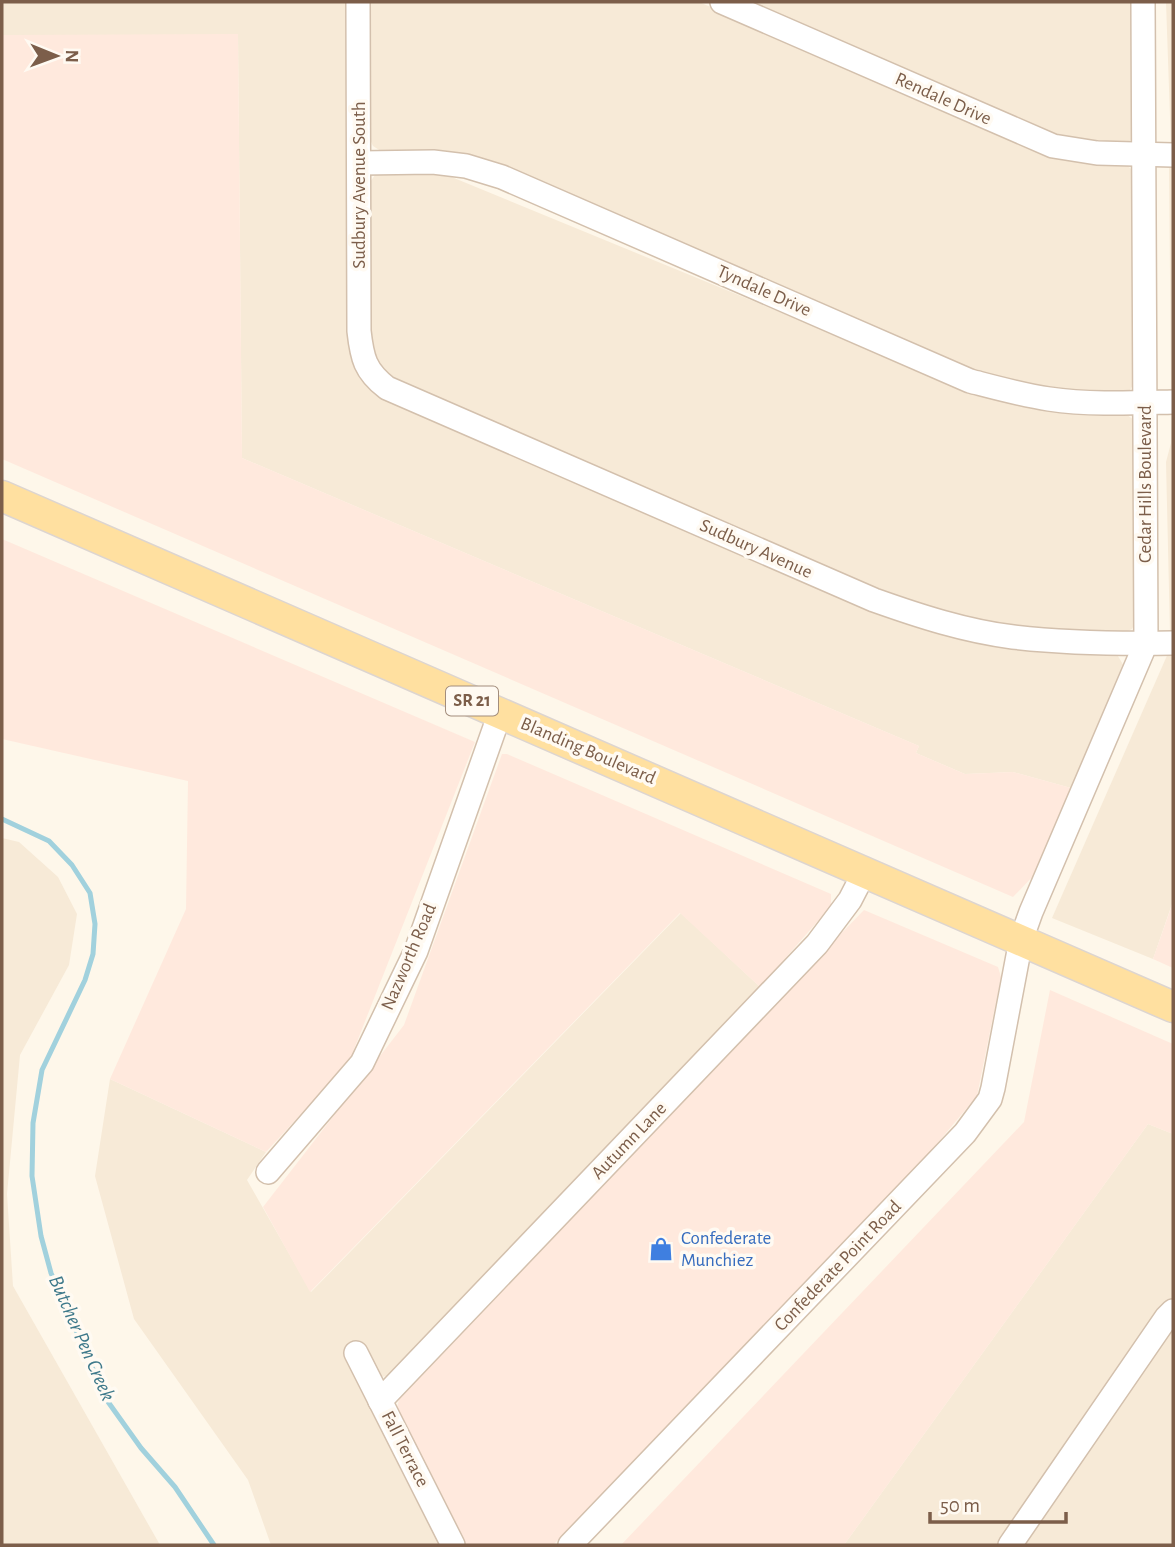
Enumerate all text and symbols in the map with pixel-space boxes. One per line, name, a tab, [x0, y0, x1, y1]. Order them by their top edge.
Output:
north arrow	[21, 21, 91, 91]
text: N	[62, 49, 81, 63]
street label: Rendale Drive	[892, 69, 994, 129]
street label: Sudbury Avenue South	[350, 101, 369, 269]
street label: Tyndale Drive	[714, 262, 814, 320]
street label: Cedar Hills Boulevard	[1136, 405, 1155, 563]
street label: Sudbury Avenue	[697, 516, 815, 582]
road number: SR 21	[446, 686, 498, 716]
street label: Blanding Boulevard	[518, 714, 658, 788]
street label: Nazworth Road	[378, 901, 440, 1013]
street label: Autumn Lane	[588, 1099, 670, 1183]
street label: Confederate Point Road	[771, 1197, 905, 1335]
place label: Confederate Munchiez	[681, 1229, 771, 1270]
shop icon: Confederate Munchiez	[647, 1235, 675, 1263]
water label: Butcher Pen Creek	[45, 1272, 119, 1404]
street label: Fall Terrace	[378, 1408, 432, 1490]
scale bar	[930, 1480, 1066, 1524]
text: 50 m	[940, 1495, 980, 1516]

